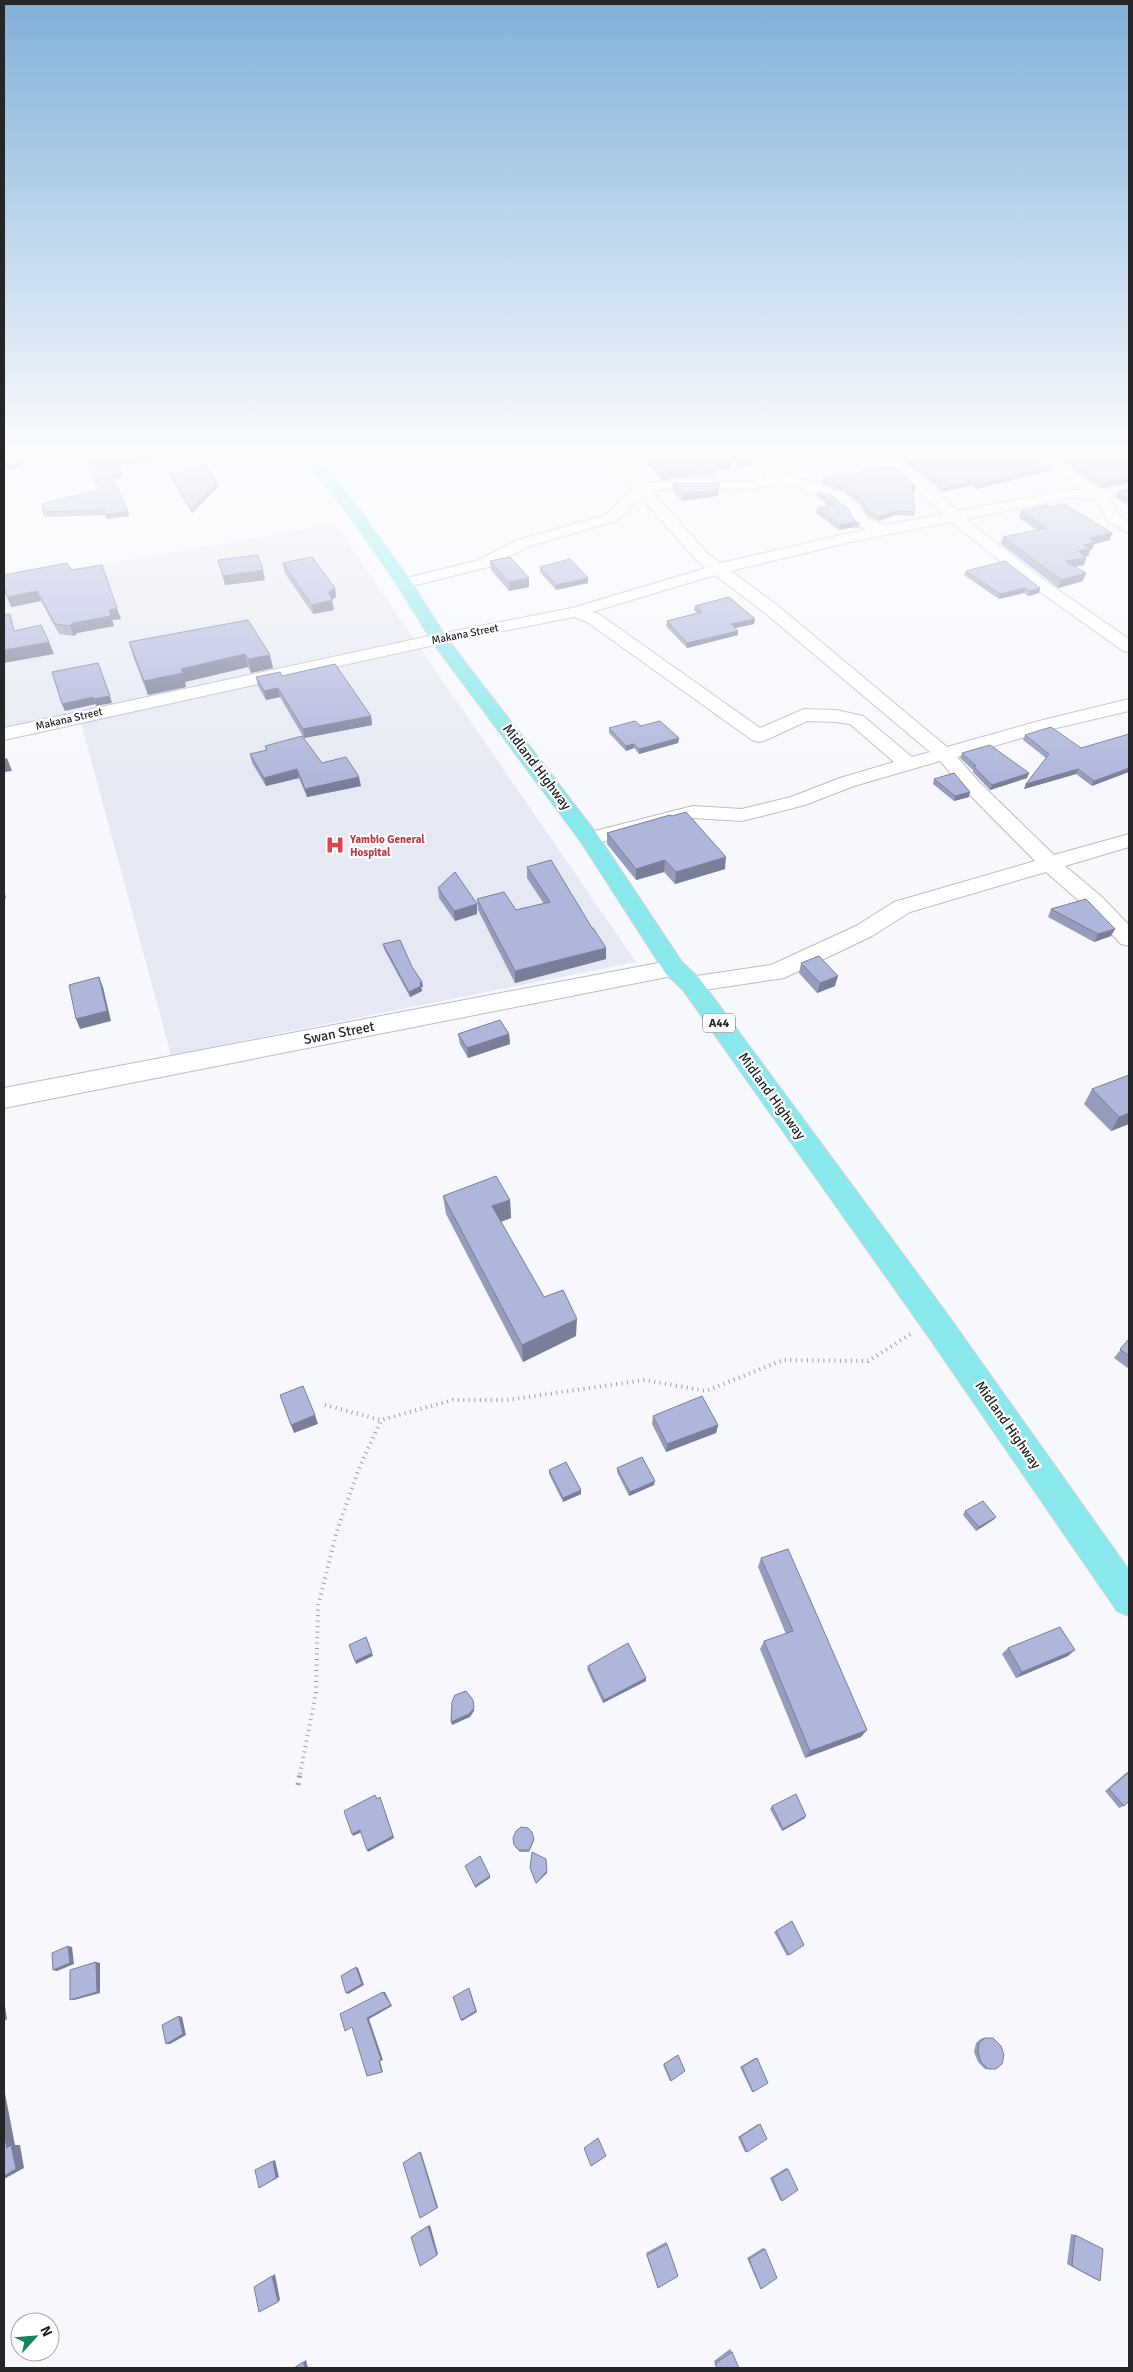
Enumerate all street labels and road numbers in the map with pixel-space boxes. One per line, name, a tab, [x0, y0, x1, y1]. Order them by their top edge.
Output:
street label: Makana Street	[430, 621, 500, 647]
street label: Makana Street	[34, 705, 104, 733]
street label: Midland Highway	[499, 721, 575, 814]
road number: A44	[703, 1014, 735, 1032]
street label: Swan Street	[302, 1018, 376, 1048]
street label: Midland Highway	[735, 1049, 810, 1143]
street label: Midland Highway	[971, 1378, 1045, 1473]

